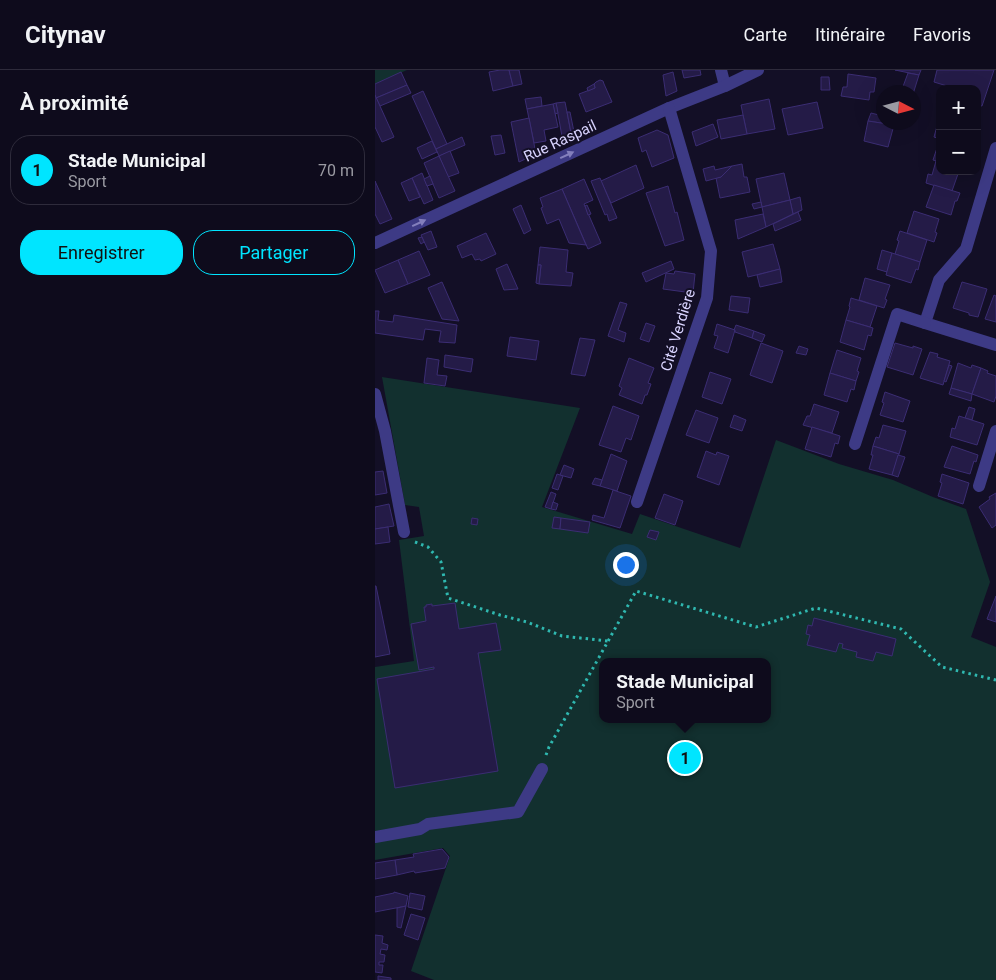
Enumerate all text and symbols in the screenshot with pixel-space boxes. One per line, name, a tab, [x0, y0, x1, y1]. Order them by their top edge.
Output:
text: Citynav	[25, 21, 106, 49]
text: Carte	[744, 24, 787, 45]
text: Itinéraire	[815, 24, 885, 45]
text: Favoris	[913, 24, 971, 45]
north arrow	[876, 85, 921, 130]
map controls	[936, 85, 981, 175]
button: +	[936, 85, 981, 130]
text: À proximité	[20, 91, 129, 115]
street label: Rue Raspail	[521, 116, 599, 166]
button: −	[936, 130, 981, 175]
text: Stade Municipal	[68, 149, 206, 172]
one-way arrow	[560, 151, 574, 159]
text: 1	[32, 161, 42, 180]
text: 70 m	[318, 161, 354, 180]
text: Sport	[68, 172, 107, 191]
one-way arrow	[412, 218, 426, 226]
button: Enregistrer	[20, 230, 183, 275]
button: Partager	[193, 230, 355, 275]
street label: Cité Verdière	[657, 287, 699, 373]
your location	[613, 552, 639, 578]
popup	[599, 658, 771, 723]
text: Stade Municipal	[616, 670, 754, 693]
text: Sport	[616, 693, 655, 712]
pin: 1	[669, 739, 701, 777]

